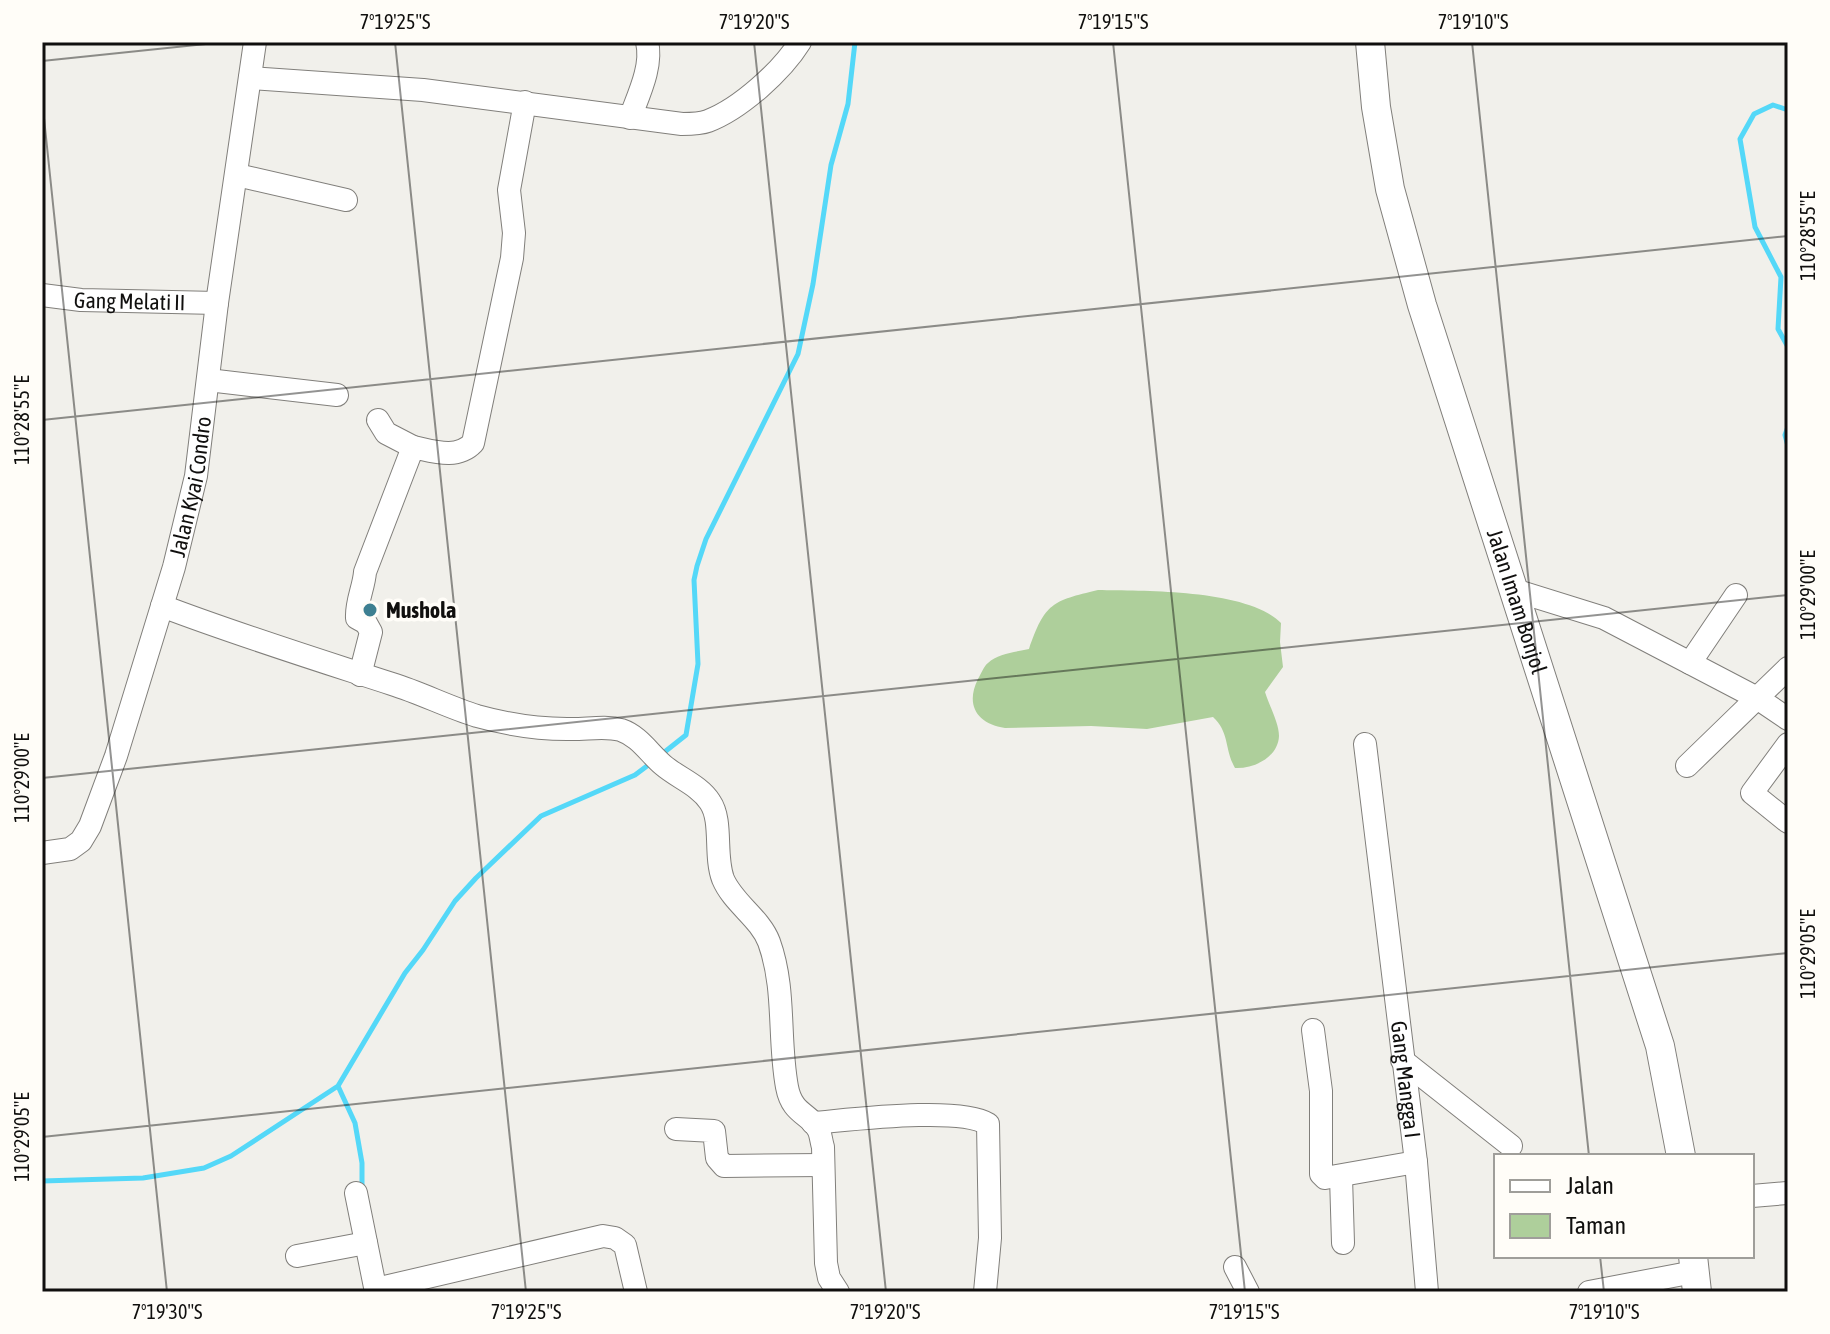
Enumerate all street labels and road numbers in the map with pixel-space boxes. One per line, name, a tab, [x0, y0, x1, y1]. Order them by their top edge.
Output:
street label: Gang Melati II	[72, 286, 186, 315]
street label: Jalan Kyai Condro	[164, 415, 216, 559]
street label: Jalan Imam Bonjol	[1482, 526, 1553, 677]
street label: Gang Mangga I	[1386, 1020, 1426, 1139]

